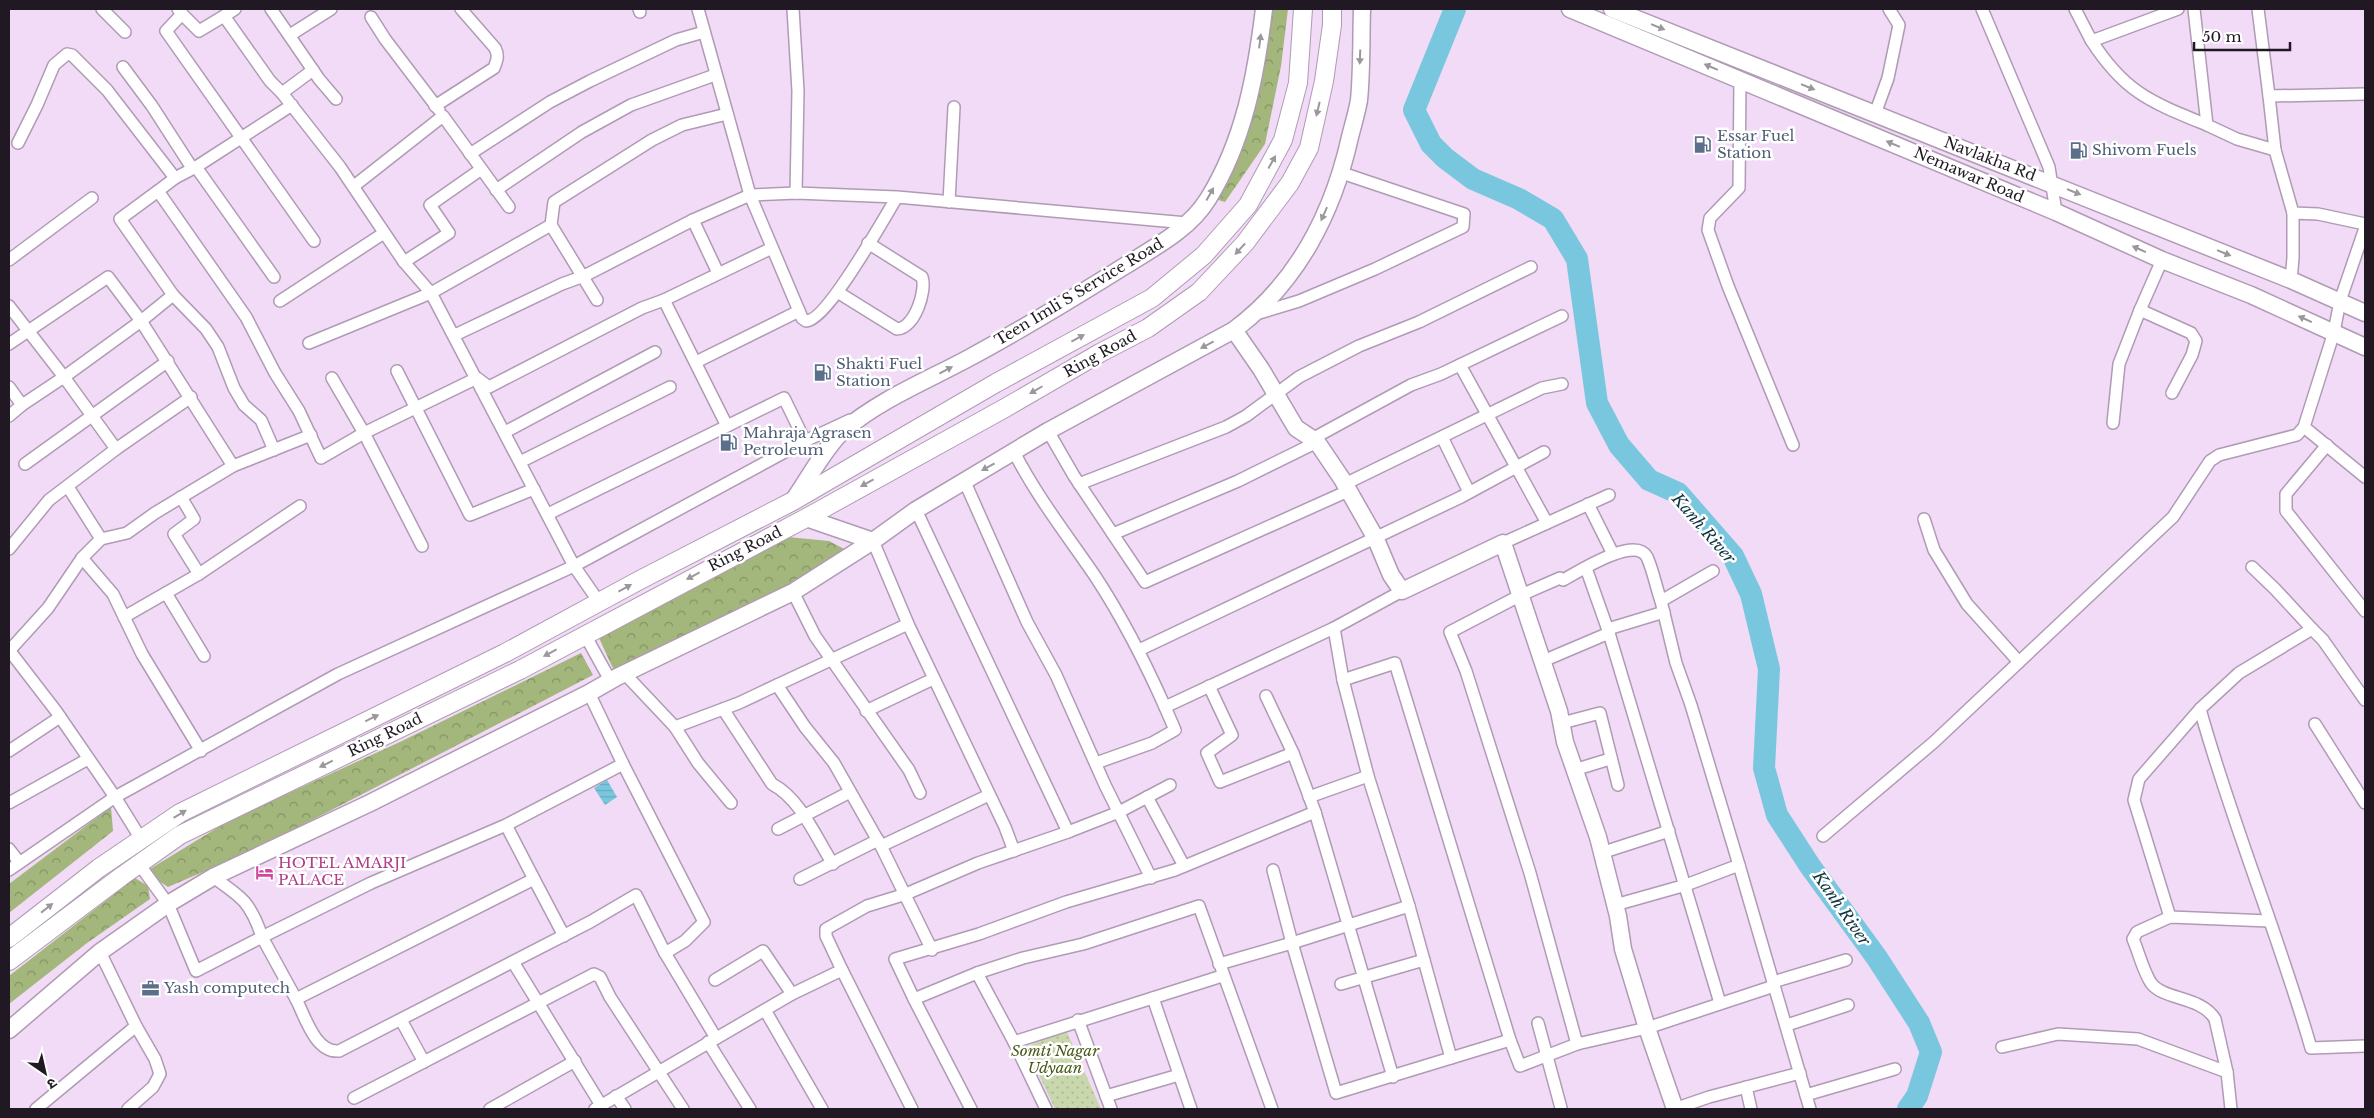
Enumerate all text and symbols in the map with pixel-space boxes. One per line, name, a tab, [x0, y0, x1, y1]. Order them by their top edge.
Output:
scale bar	[2194, 20, 2290, 52]
one-way arrow	[1651, 23, 1666, 31]
text: 50 m	[2202, 27, 2242, 46]
one-way arrow	[1257, 33, 1265, 49]
one-way arrow	[1356, 50, 1364, 66]
one-way arrow	[1704, 63, 1718, 71]
one-way arrow	[1801, 84, 1816, 92]
one-way arrow	[1314, 101, 1322, 116]
place label: Essar Fuel Station	[1717, 126, 1795, 162]
street label: Navlakha Rd	[1942, 132, 2039, 185]
fuel station icon: Essar Fuel Station	[1693, 135, 1713, 155]
one-way arrow	[1886, 139, 1900, 147]
fuel station icon: Shivom Fuels	[2068, 140, 2088, 160]
place label: Shivom Fuels	[2092, 140, 2197, 159]
street label: Nemawar Road	[1911, 143, 2027, 206]
one-way arrow	[1267, 155, 1276, 169]
one-way arrow	[1206, 187, 1214, 202]
one-way arrow	[2066, 189, 2081, 197]
one-way arrow	[1320, 207, 1328, 221]
street label: Teen Imli S Service Road	[991, 234, 1167, 350]
one-way arrow	[1234, 242, 1246, 254]
one-way arrow	[2132, 245, 2146, 253]
one-way arrow	[2217, 249, 2232, 257]
one-way arrow	[2298, 315, 2312, 323]
street label: Ring Road	[1060, 326, 1139, 381]
one-way arrow	[1071, 334, 1085, 342]
one-way arrow	[1199, 341, 1214, 349]
place label: Shakti Fuel Station	[836, 354, 922, 390]
fuel station icon: Shakti Fuel Station	[812, 363, 832, 383]
one-way arrow	[939, 366, 953, 374]
one-way arrow	[1030, 385, 1043, 394]
place label: Mahraja Agrasen Petroleum	[743, 423, 872, 459]
fuel station icon: Mahraja Agrasen Petroleum	[719, 432, 739, 452]
one-way arrow	[982, 462, 995, 471]
one-way arrow	[861, 479, 874, 488]
water label: Kanh River	[1667, 488, 1740, 568]
street label: Ring Road	[705, 522, 785, 575]
one-way arrow	[686, 572, 700, 580]
one-way arrow	[619, 583, 632, 592]
one-way arrow	[543, 649, 557, 658]
street label: Ring Road	[345, 708, 425, 761]
one-way arrow	[365, 713, 379, 721]
one-way arrow	[319, 760, 333, 768]
one-way arrow	[173, 809, 186, 818]
place label: HOTEL AMARJI PALACE	[278, 853, 406, 889]
hotel icon: HOTEL AMARJI PALACE	[254, 862, 274, 882]
water label: Kanh River	[1808, 866, 1875, 950]
one-way arrow	[40, 903, 54, 913]
office icon: Yash computech	[140, 978, 160, 998]
place label: Yash computech	[163, 978, 290, 997]
park label: Somti Nagar Udyaan	[1011, 1041, 1100, 1077]
north arrow	[20, 1048, 70, 1098]
text: उ	[43, 1074, 61, 1094]

